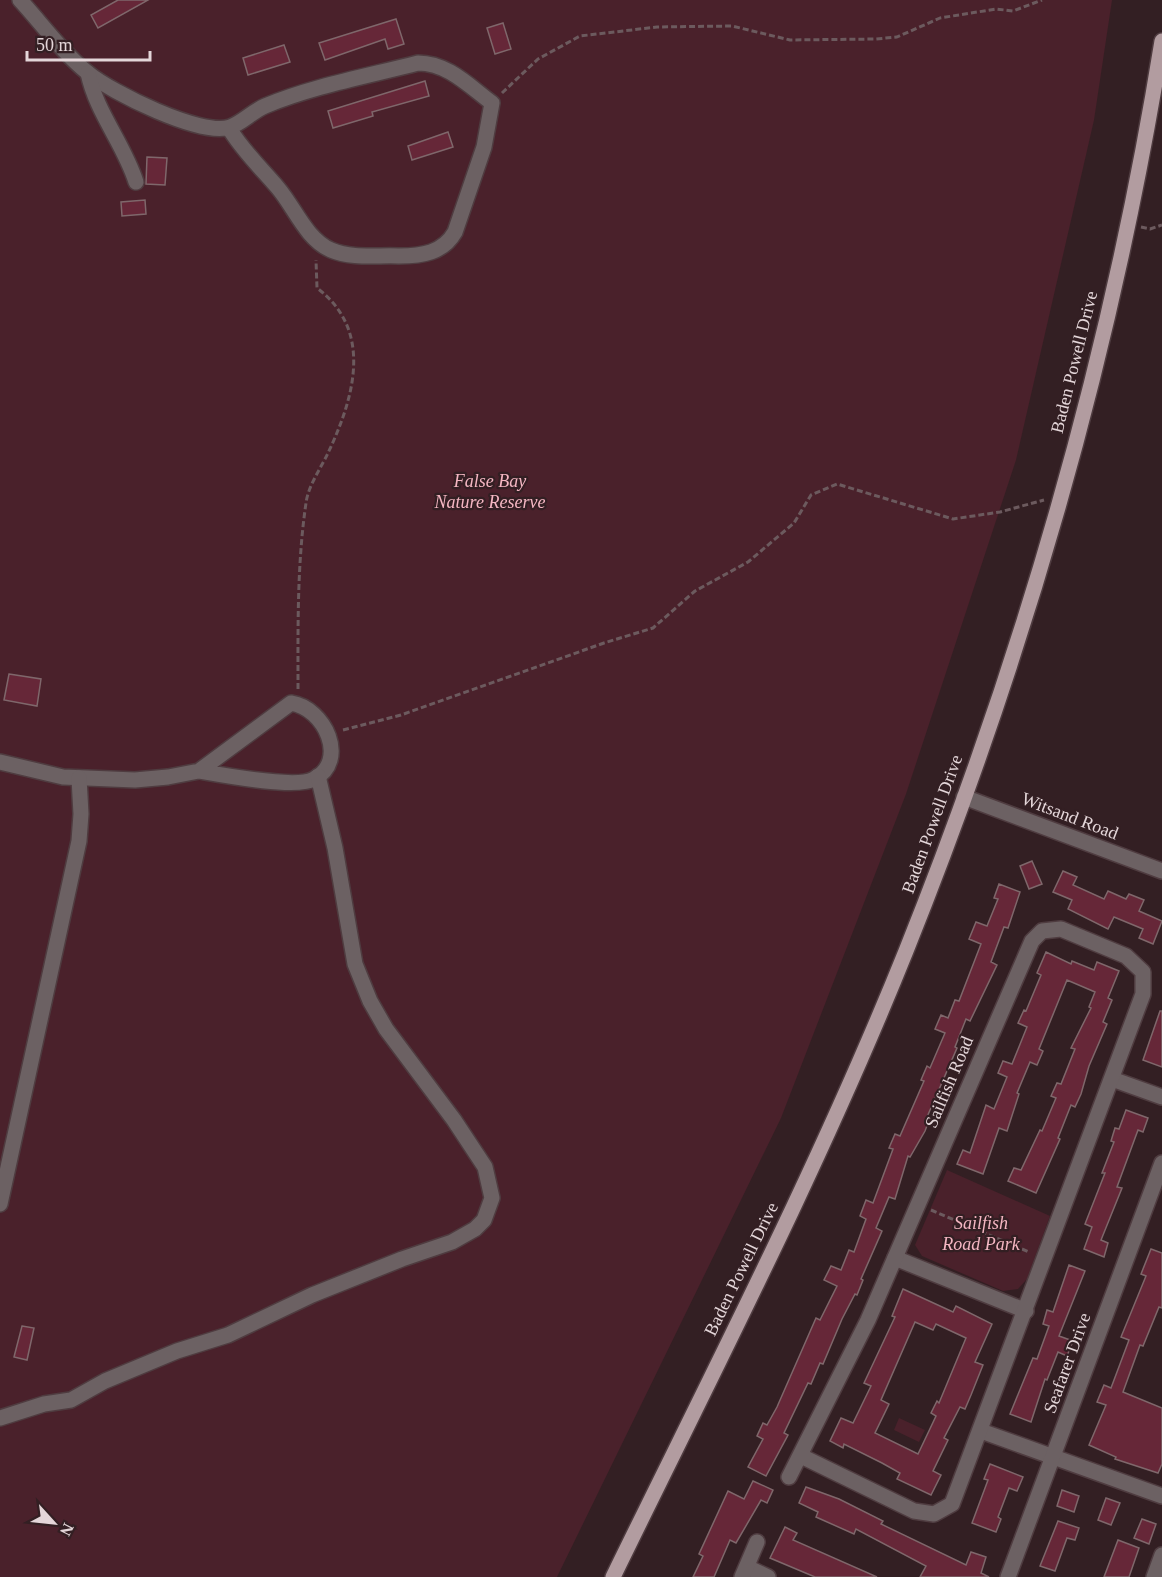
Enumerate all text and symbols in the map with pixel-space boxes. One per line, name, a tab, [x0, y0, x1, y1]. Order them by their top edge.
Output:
scale bar	[27, 24, 150, 62]
text: 50 m	[36, 35, 73, 55]
street label: Baden Powell Drive	[1047, 289, 1101, 435]
park label: False Bay Nature Reserve	[434, 471, 545, 512]
street label: Baden Powell Drive	[898, 752, 966, 896]
street label: Witsand Road	[1019, 788, 1121, 844]
street label: Sailfish Road	[921, 1033, 977, 1131]
street label: Baden Powell Drive	[700, 1199, 782, 1339]
park label: Sailfish Road Park	[941, 1213, 1021, 1254]
street label: Seafarer Drive	[1040, 1310, 1094, 1416]
north arrow	[24, 1493, 84, 1553]
text: N	[57, 1521, 77, 1539]

